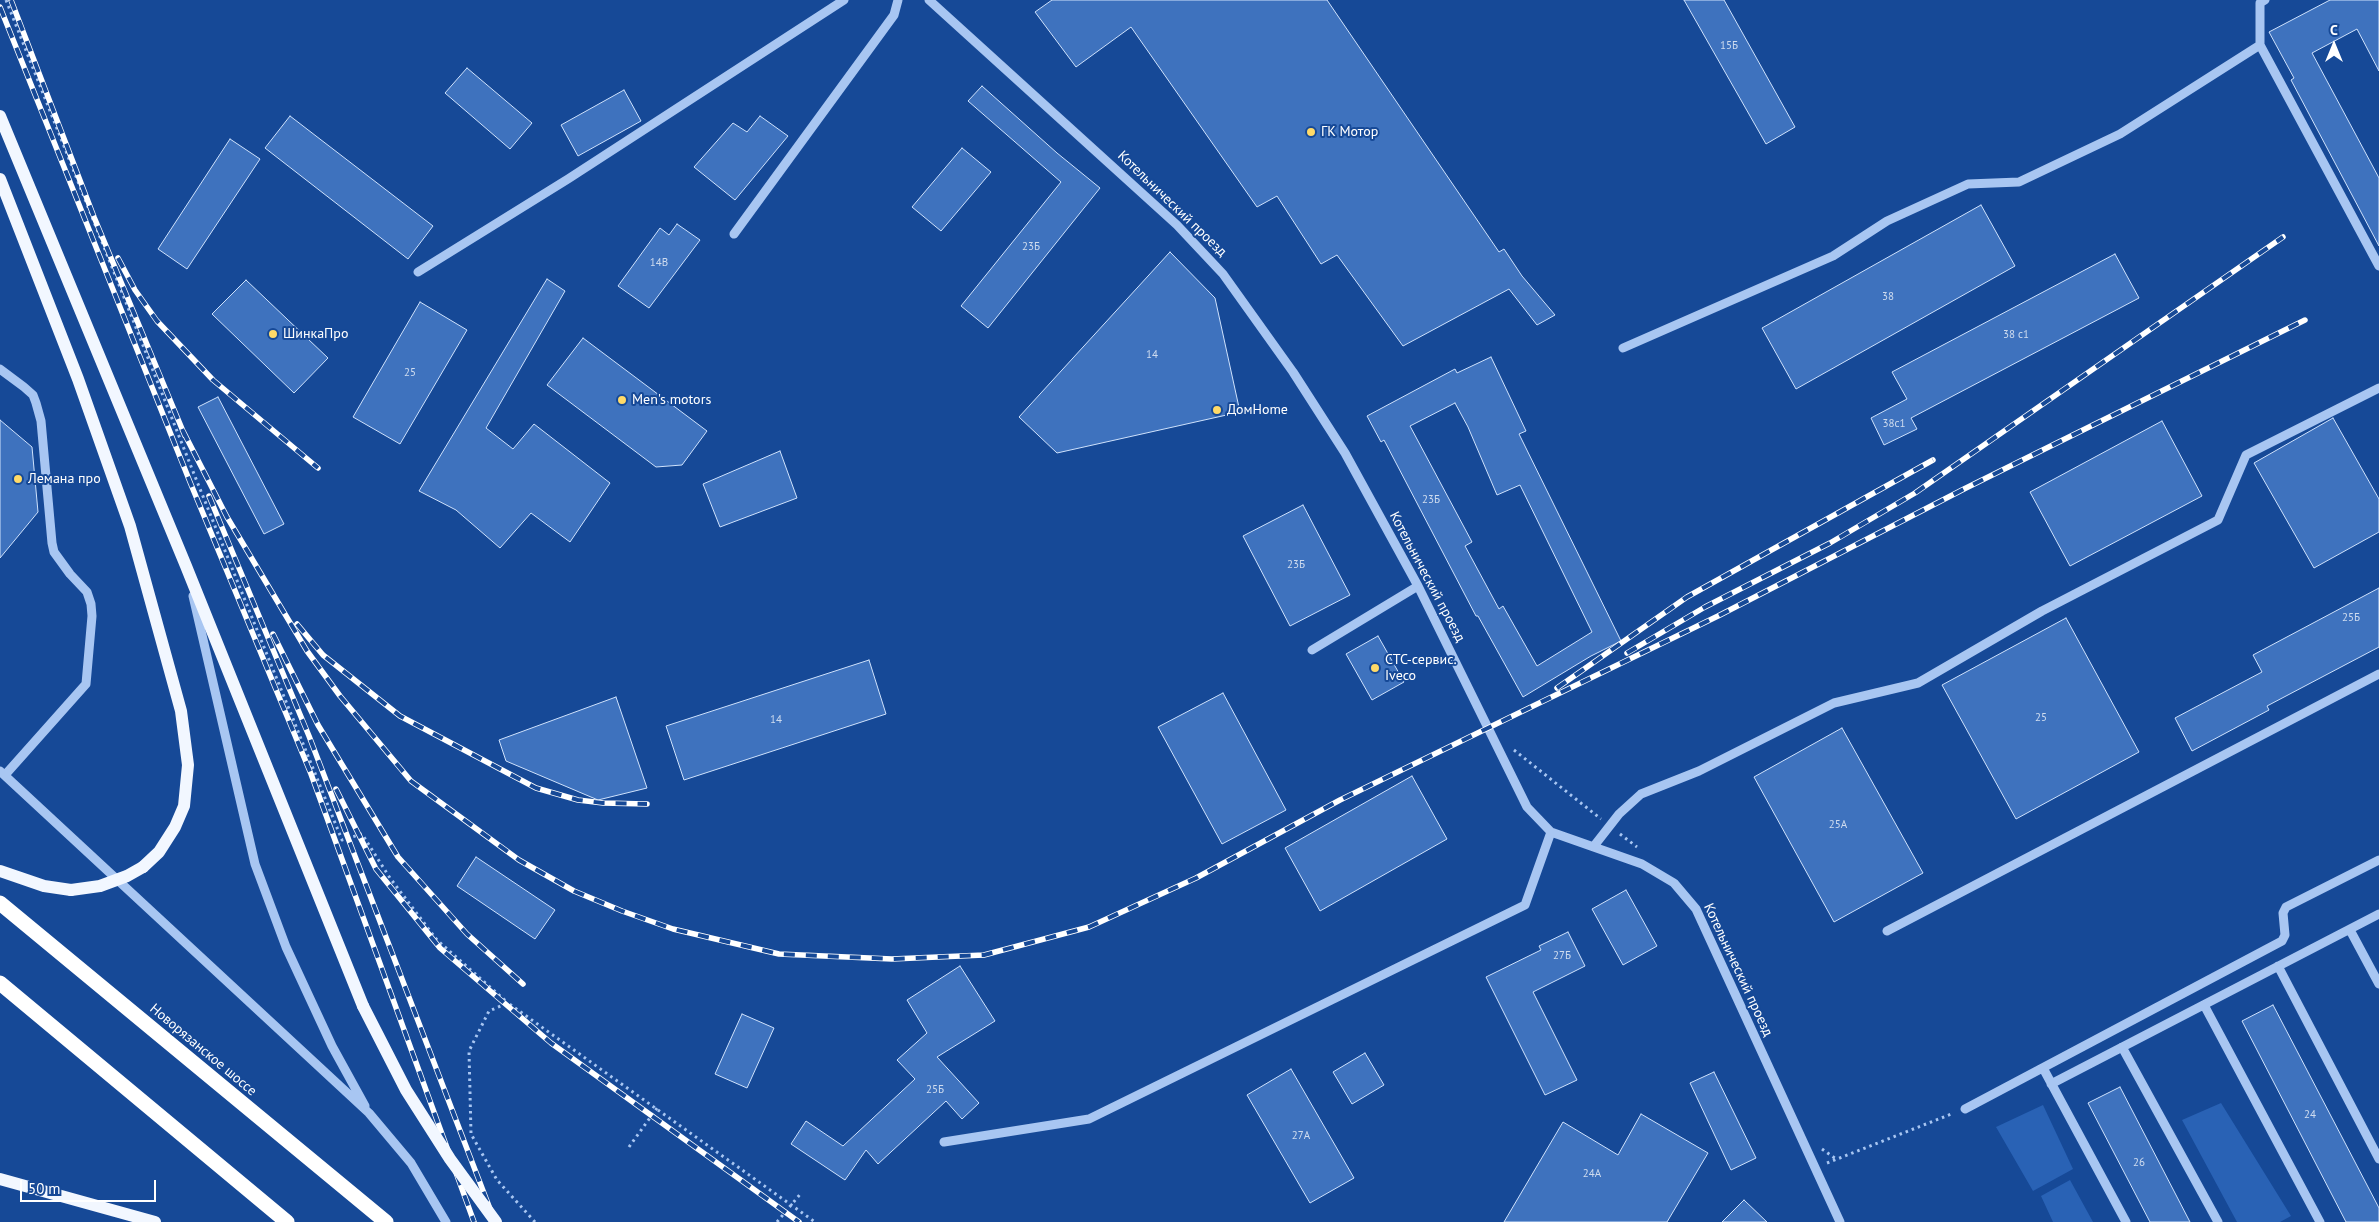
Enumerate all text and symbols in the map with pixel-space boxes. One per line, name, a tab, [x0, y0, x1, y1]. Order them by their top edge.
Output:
north arrow	[2309, 20, 2359, 70]
text: С	[2330, 21, 2338, 39]
house number: 15Б	[1720, 39, 1738, 53]
place label: ГК Мотор	[1321, 124, 1378, 140]
marker: ГК Мотор	[1305, 126, 1317, 138]
street label: Котельнический проезд	[1114, 148, 1230, 260]
house number: 23Б	[1022, 240, 1040, 254]
house number: 14В	[650, 256, 668, 270]
house number: 38	[1882, 290, 1894, 304]
place label: ШинкаПро	[283, 326, 348, 342]
marker: ШинкаПро	[267, 328, 279, 340]
house number: 38 с1	[2003, 328, 2029, 342]
house number: 14	[1146, 348, 1158, 362]
house number: 25	[404, 366, 416, 380]
place label: Men's motors	[632, 392, 711, 408]
marker: Men's motors	[616, 394, 628, 406]
place label: ДомHome	[1227, 402, 1288, 418]
marker: ДомHome	[1211, 404, 1223, 416]
house number: 38с1	[1883, 417, 1905, 431]
place label: Лемана про	[28, 471, 101, 487]
marker: Лемана про	[12, 473, 24, 485]
house number: 23Б	[1422, 493, 1440, 507]
street label: Котельнический проезд	[1386, 509, 1468, 645]
house number: 23Б	[1287, 558, 1305, 572]
house number: 25Б	[2342, 611, 2360, 625]
place label: СТС-сервис. Iveco	[1385, 652, 1456, 684]
marker: СТС-сервис. Iveco	[1369, 662, 1381, 674]
house number: 25	[2035, 711, 2047, 725]
house number: 14	[770, 713, 782, 727]
house number: 25А	[1829, 818, 1847, 832]
street label: Котельнический проезд	[1700, 901, 1776, 1039]
house number: 27Б	[1553, 949, 1571, 963]
street label: Новорязанское шоссе	[146, 1000, 260, 1100]
house number: 25Б	[926, 1083, 944, 1097]
house number: 24	[2304, 1108, 2316, 1122]
house number: 27А	[1292, 1129, 1310, 1143]
house number: 26	[2133, 1156, 2145, 1170]
house number: 24А	[1583, 1167, 1601, 1181]
scale bar	[22, 1170, 159, 1202]
text: 50 m	[28, 1179, 61, 1198]

